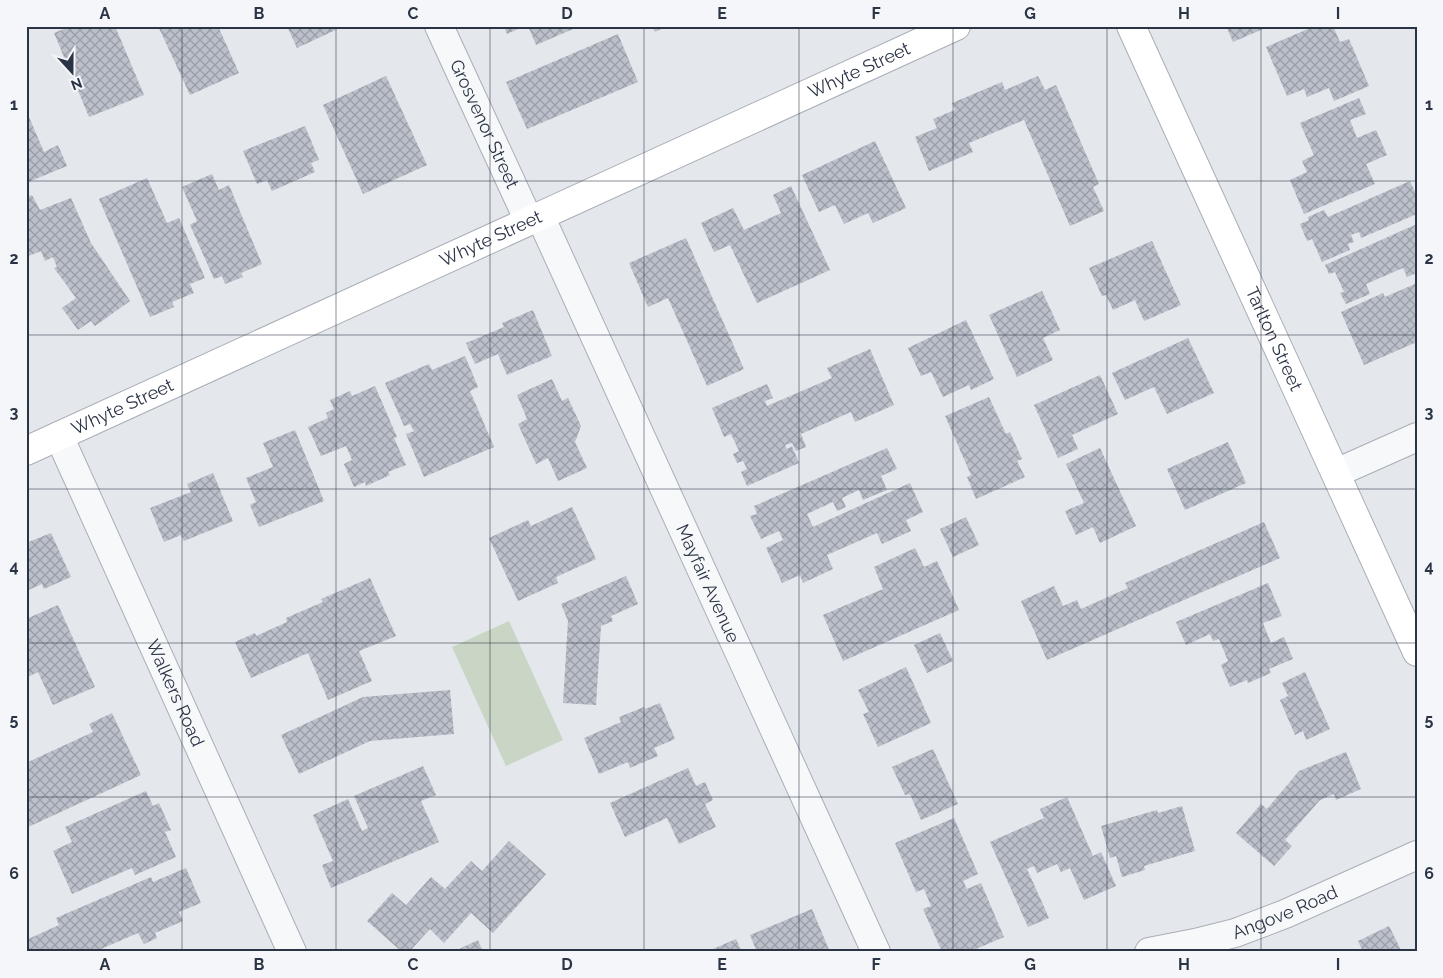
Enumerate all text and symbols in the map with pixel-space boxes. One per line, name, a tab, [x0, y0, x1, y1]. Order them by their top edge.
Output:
text: A	[100, 4, 111, 23]
text: B	[254, 4, 265, 23]
text: C	[408, 4, 419, 23]
text: D	[561, 4, 573, 23]
text: E	[717, 4, 727, 23]
text: F	[871, 4, 881, 23]
text: G	[1024, 4, 1036, 23]
text: H	[1178, 4, 1190, 23]
text: I	[1336, 4, 1340, 23]
street label: Whyte Street	[805, 37, 913, 102]
north arrow	[48, 48, 98, 98]
street label: Grosvenor Street	[446, 56, 524, 192]
text: N	[69, 75, 85, 94]
text: 1	[10, 95, 18, 114]
text: 1	[1425, 95, 1433, 114]
street label: Whyte Street	[436, 206, 545, 271]
text: 2	[9, 249, 19, 268]
text: 2	[1424, 249, 1434, 268]
street label: Tarlton Street	[1242, 283, 1307, 394]
street label: Whyte Street	[68, 374, 177, 439]
text: 3	[10, 403, 19, 422]
text: 3	[1425, 403, 1434, 422]
street label: Mayfair Avenue	[672, 521, 745, 646]
text: 4	[9, 557, 19, 576]
text: 4	[1424, 557, 1434, 576]
street label: Walkers Road	[142, 636, 209, 750]
text: 5	[10, 710, 19, 729]
text: 5	[1425, 710, 1434, 729]
text: 6	[9, 864, 19, 883]
text: 6	[1424, 864, 1434, 883]
street label: Angove Road	[1229, 881, 1341, 943]
text: A	[100, 955, 111, 974]
text: B	[254, 955, 265, 974]
text: C	[408, 955, 419, 974]
text: D	[561, 955, 573, 974]
text: E	[717, 955, 727, 974]
text: F	[871, 955, 881, 974]
text: G	[1024, 955, 1036, 974]
text: H	[1178, 955, 1190, 974]
text: I	[1336, 955, 1340, 974]

